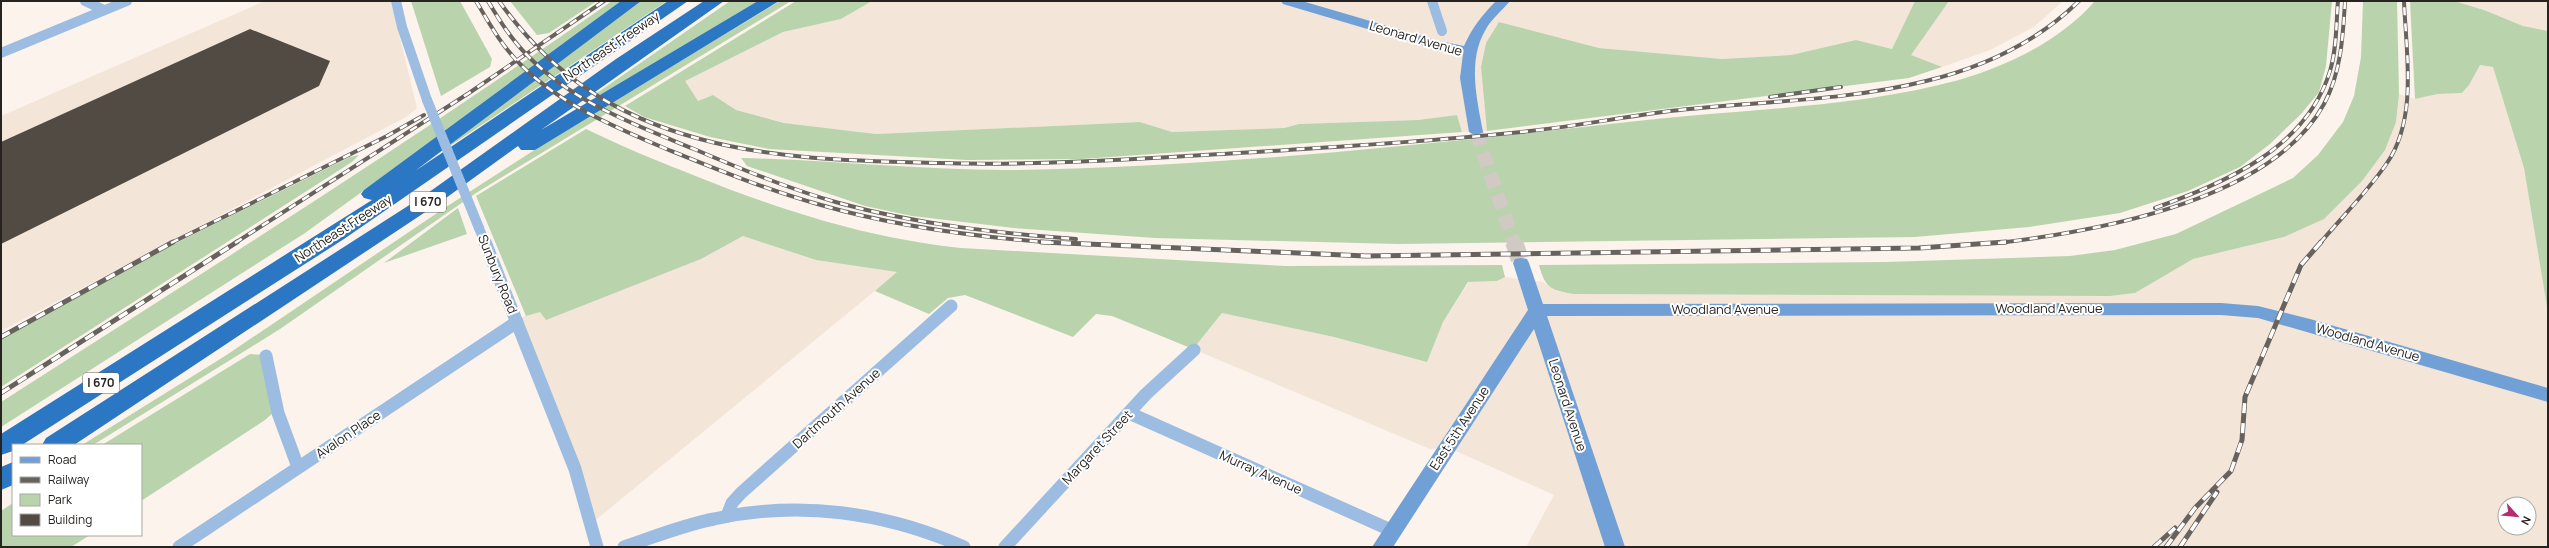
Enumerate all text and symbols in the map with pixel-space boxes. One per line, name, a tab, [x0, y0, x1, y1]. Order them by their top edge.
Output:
street label: Northeast Freeway	[559, 7, 663, 85]
street label: Leonard Avenue	[1367, 16, 1465, 60]
street label: Northeast Freeway	[291, 190, 395, 266]
road number: I 670	[410, 192, 446, 212]
street label: Sunbury Road	[474, 232, 522, 316]
street label: Woodland Avenue	[1995, 299, 2103, 317]
street label: Woodland Avenue	[1671, 300, 1779, 318]
street label: Woodland Avenue	[2314, 319, 2422, 366]
street label: Leonard Avenue	[1545, 356, 1592, 454]
street label: Dartmouth Avenue	[788, 363, 884, 452]
road number: I 670	[83, 373, 119, 393]
street label: East 5th Avenue	[1425, 382, 1493, 473]
street label: Avalon Place	[312, 405, 384, 462]
street label: Margaret Street	[1058, 406, 1136, 488]
legend	[12, 444, 142, 536]
street label: Murray Avenue	[1217, 446, 1305, 498]
text: Road	[48, 451, 76, 468]
text: Railway	[48, 471, 90, 488]
text: Park	[48, 491, 73, 508]
north arrow	[2497, 496, 2537, 536]
text: Building	[48, 511, 92, 528]
text: N	[2518, 514, 2535, 528]

